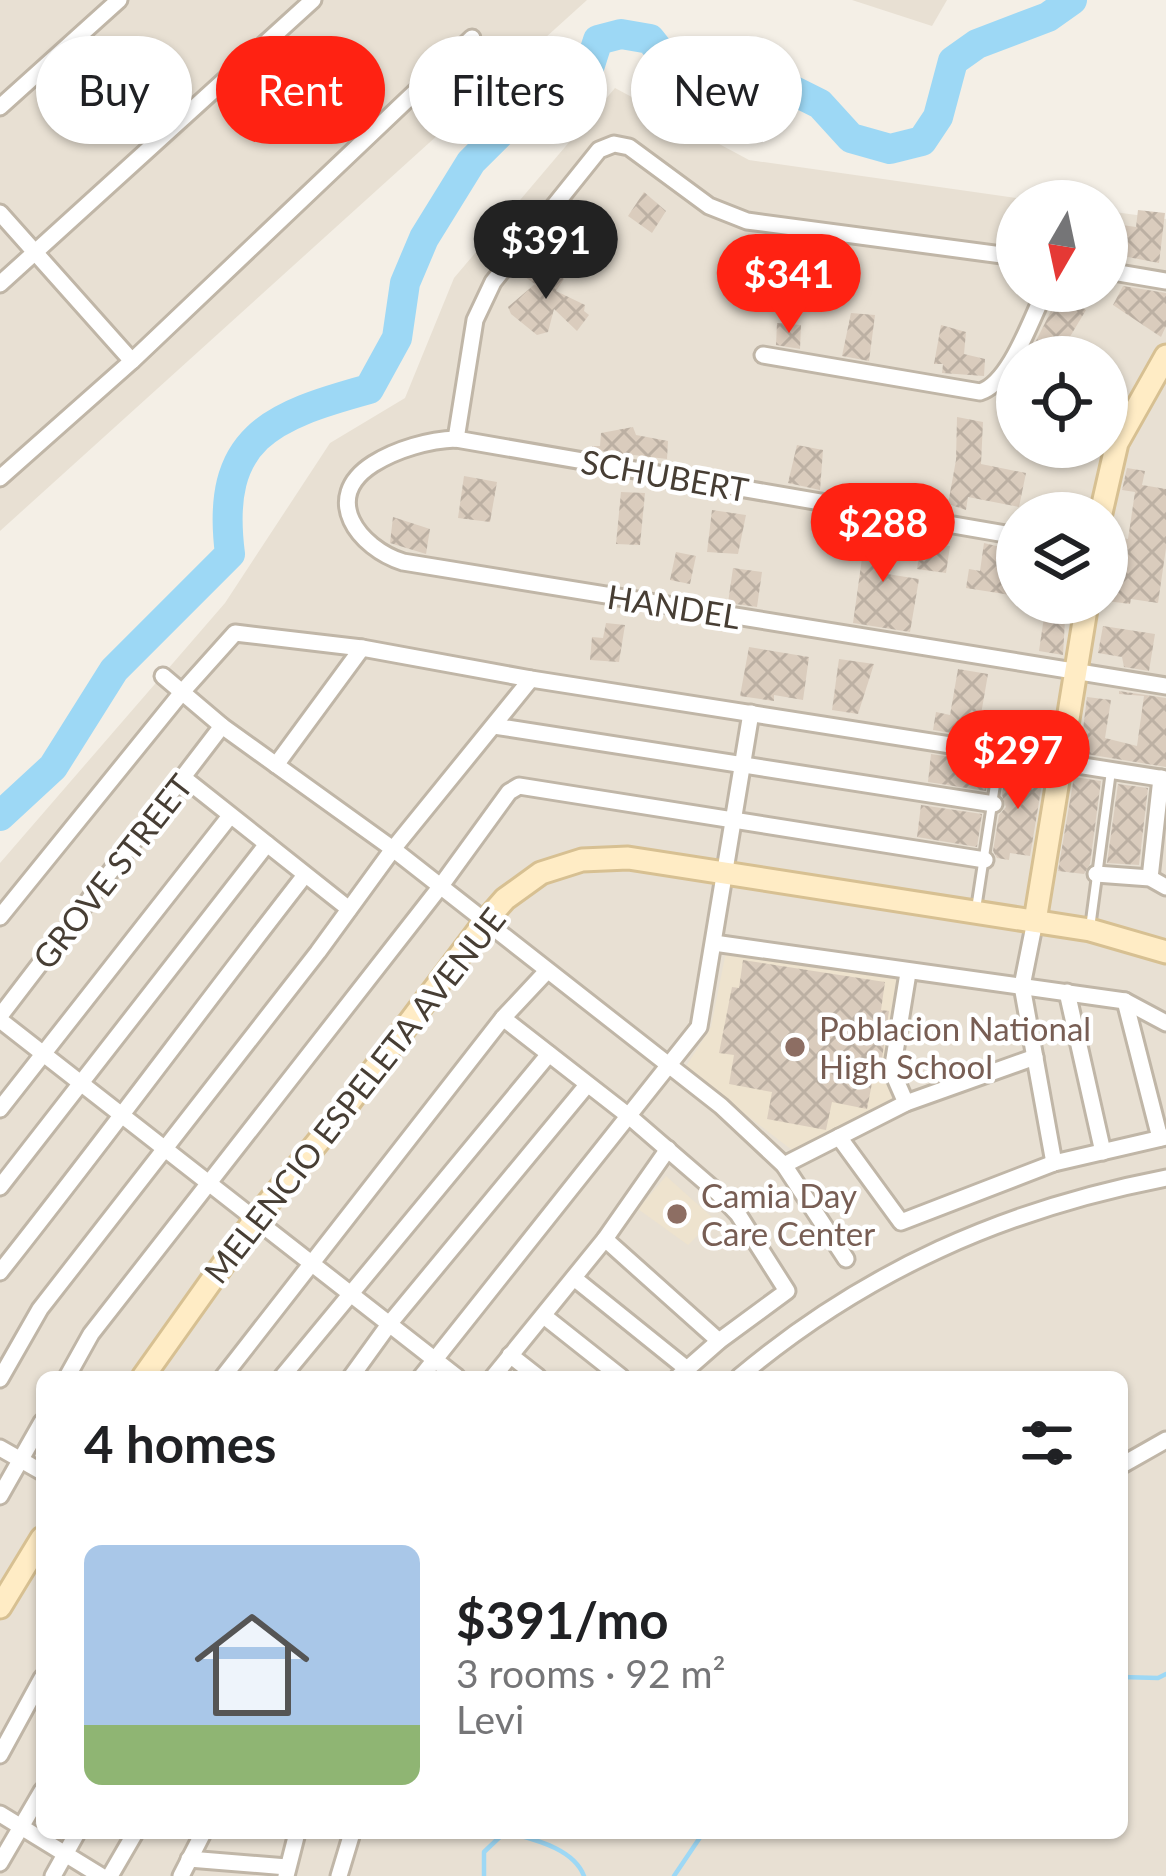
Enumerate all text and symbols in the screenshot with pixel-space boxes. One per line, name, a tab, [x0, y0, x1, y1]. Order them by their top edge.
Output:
chip: Buy	[36, 36, 192, 144]
chip: Rent	[216, 36, 385, 144]
chip: Filters	[409, 36, 607, 144]
chip: New	[631, 36, 802, 144]
north arrow	[996, 180, 1128, 312]
map controls	[996, 180, 1128, 624]
pin: $391	[475, 200, 617, 302]
text: $391	[501, 216, 591, 262]
pin: $341	[718, 234, 860, 336]
text: $341	[744, 250, 834, 296]
button: locate	[996, 336, 1128, 468]
street label: SCHUBERT	[578, 441, 752, 509]
pin: $288	[812, 483, 954, 585]
button: layers	[996, 492, 1128, 624]
text: $288	[838, 499, 928, 545]
street label: HANDEL	[605, 576, 743, 636]
pin: $297	[947, 710, 1089, 812]
text: $297	[973, 726, 1063, 772]
street label: GROVE STREET	[24, 765, 201, 976]
street label: MELENCIO ESPELETA AVENUE	[195, 899, 513, 1291]
place label: Poblacion National High School	[819, 1008, 1091, 1086]
marker: Poblacion National High School	[782, 1034, 808, 1060]
place label: Camia Day Care Center	[701, 1175, 875, 1253]
marker: Camia Day Care Center	[664, 1201, 690, 1227]
icon: filters	[1014, 1410, 1080, 1476]
text: 4 homes	[84, 1413, 276, 1474]
text: $391/mo	[456, 1589, 669, 1650]
icon: home	[180, 1593, 324, 1737]
text: 3 rooms · 92 m²	[456, 1650, 726, 1696]
text: Levi	[456, 1696, 524, 1742]

